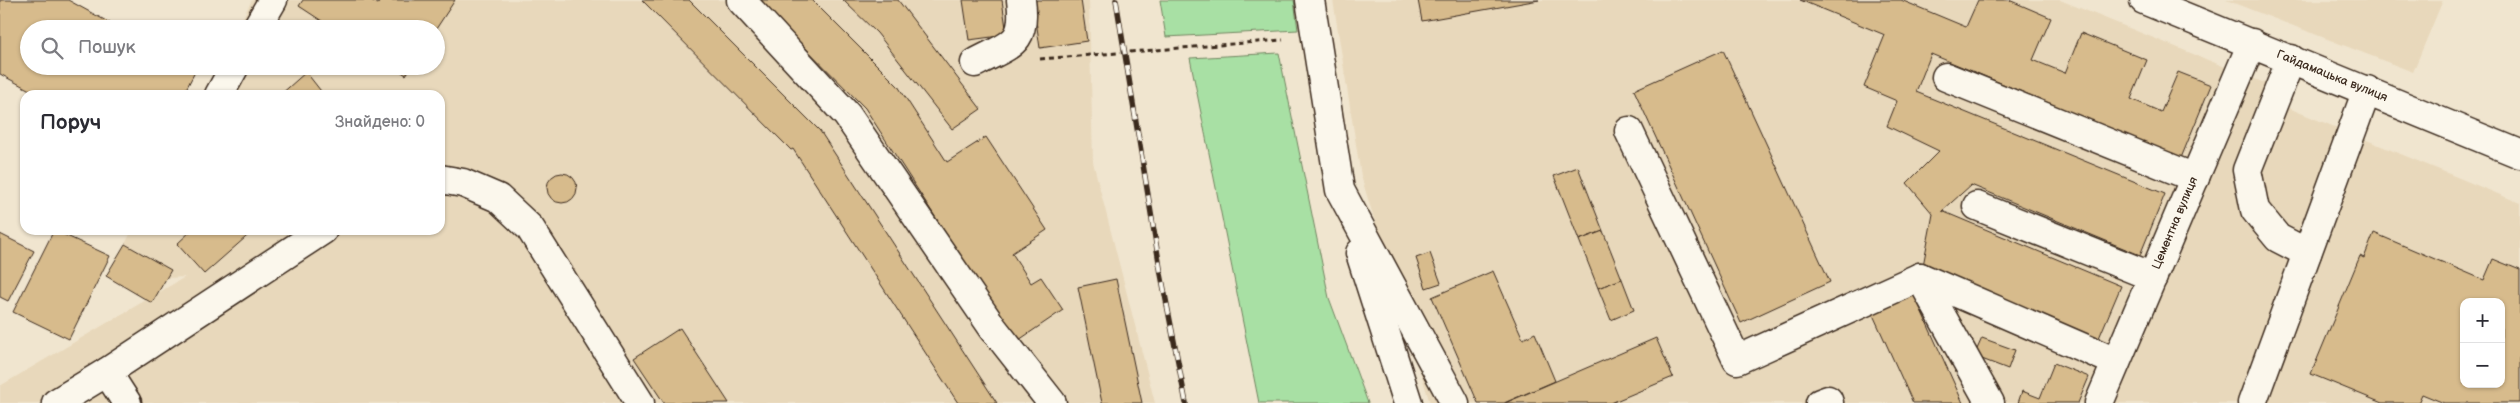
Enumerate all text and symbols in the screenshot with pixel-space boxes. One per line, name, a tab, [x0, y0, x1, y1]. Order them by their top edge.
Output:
search box	[20, 20, 445, 75]
icon: search	[38, 34, 66, 62]
text: Пошук	[78, 36, 136, 59]
street label: Гайдамацька вулиця	[2274, 47, 2390, 105]
text: Поруч	[40, 110, 101, 135]
text: Знайдено: 0	[335, 113, 425, 132]
street label: Цементна вулиця	[2149, 174, 2201, 272]
map controls	[2460, 298, 2505, 388]
button: +	[2460, 298, 2505, 343]
button: −	[2460, 343, 2505, 388]

